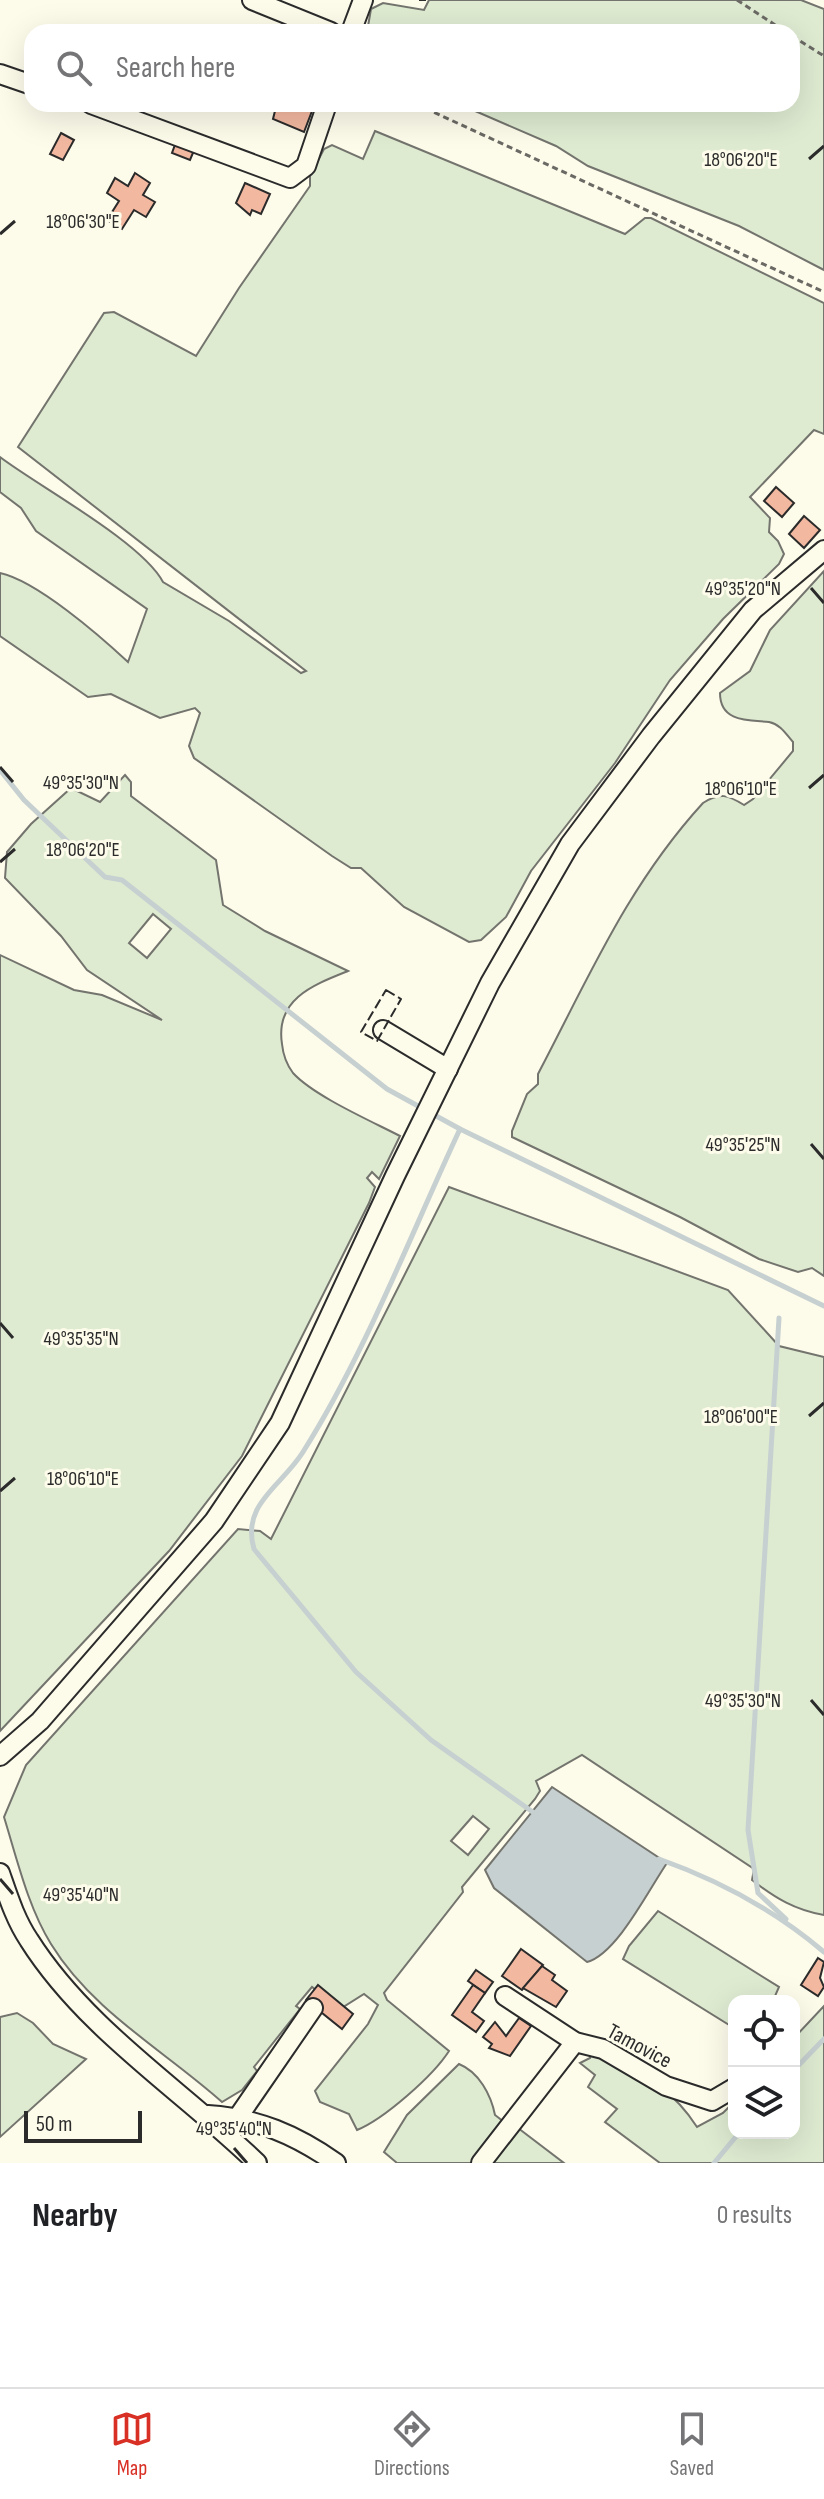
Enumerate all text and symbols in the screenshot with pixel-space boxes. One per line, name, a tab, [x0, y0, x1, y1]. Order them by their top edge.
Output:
search box	[24, 24, 800, 112]
icon: search	[52, 46, 96, 90]
text: Search here	[116, 50, 235, 86]
text: 18°06'20"E	[704, 148, 778, 172]
text: 18°06'30"E	[46, 210, 120, 234]
text: 49°35'20"N	[705, 577, 781, 601]
text: 49°35'30"N	[43, 771, 119, 795]
text: 18°06'10"E	[705, 777, 777, 801]
text: 18°06'20"E	[46, 838, 120, 862]
text: 49°35'25"N	[705, 1133, 781, 1157]
text: 49°35'35"N	[43, 1327, 119, 1351]
text: 18°06'00"E	[704, 1405, 778, 1429]
text: 18°06'10"E	[47, 1467, 119, 1491]
text: 49°35'30"N	[705, 1689, 781, 1713]
text: 49°35'40"N	[43, 1883, 119, 1907]
map controls	[728, 1995, 800, 2139]
button: locate	[728, 1995, 800, 2067]
street label: Tamovice	[602, 2018, 676, 2074]
button: layers	[728, 2067, 800, 2139]
scale bar	[24, 2107, 142, 2143]
text: 50 m	[36, 2111, 72, 2138]
text: 49°35'40"N	[196, 2117, 272, 2141]
text: Nearby	[32, 2195, 118, 2236]
text: 0 results	[717, 2200, 792, 2231]
tab: Map	[110, 2407, 154, 2482]
tab: Directions	[374, 2407, 450, 2482]
tab: Saved	[670, 2407, 714, 2482]

